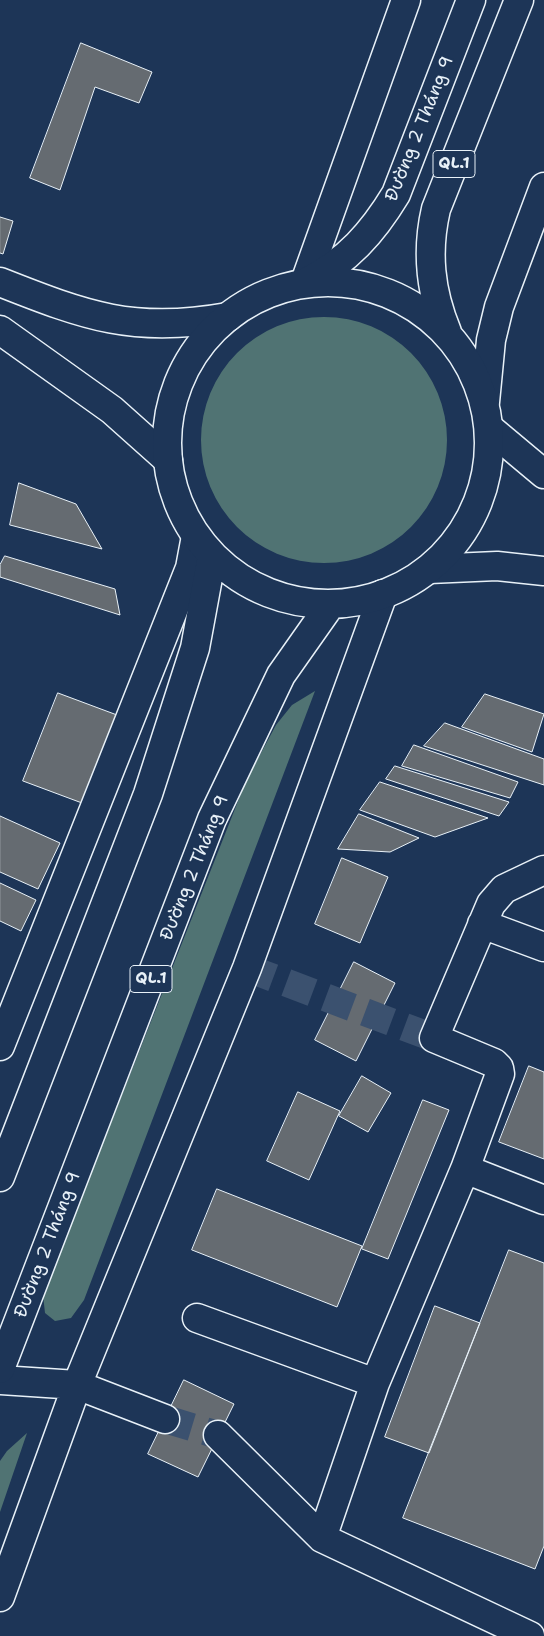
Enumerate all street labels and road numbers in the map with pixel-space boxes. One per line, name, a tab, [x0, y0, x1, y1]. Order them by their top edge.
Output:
street label: Đường 2 Tháng 9	[381, 53, 459, 205]
road number: QL.1	[433, 150, 475, 178]
street label: Đường 2 Tháng 9	[156, 792, 234, 944]
road number: QL.1	[130, 966, 172, 992]
street label: Đường 2 Tháng 9	[10, 1169, 86, 1321]

